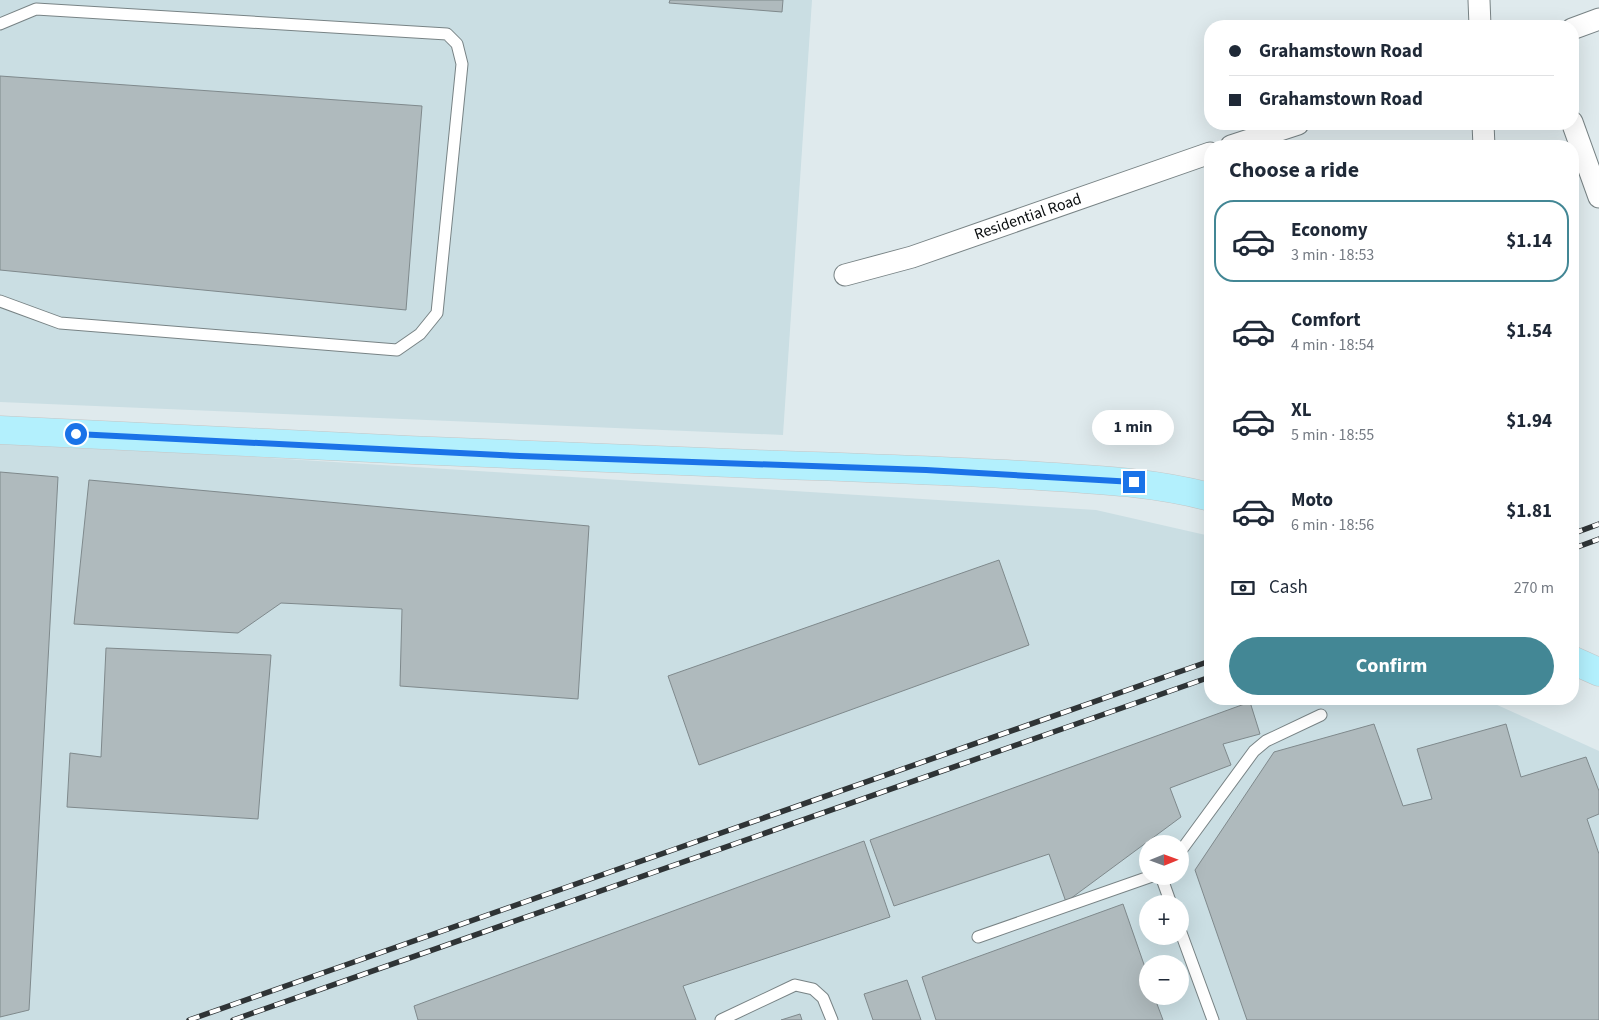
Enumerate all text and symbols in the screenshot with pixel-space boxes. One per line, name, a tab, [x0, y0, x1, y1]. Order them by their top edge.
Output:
text: Grahamstown Road	[1259, 38, 1423, 65]
text: Grahamstown Road	[1259, 86, 1423, 113]
text: Choose a ride	[1229, 154, 1359, 186]
street label: Residential Road	[971, 188, 1084, 245]
text: Economy	[1291, 217, 1368, 244]
icon: car	[1231, 219, 1276, 264]
text: $1.14	[1506, 228, 1552, 255]
text: 3 min · 18:53	[1291, 244, 1374, 266]
text: Comfort	[1291, 307, 1361, 334]
icon: car	[1231, 309, 1276, 354]
text: $1.54	[1506, 318, 1552, 345]
text: 4 min · 18:54	[1291, 334, 1374, 356]
text: XL	[1291, 397, 1312, 424]
icon: car	[1231, 399, 1276, 444]
text: $1.94	[1506, 408, 1552, 435]
callout: 1 min	[1093, 410, 1175, 444]
text: 1 min	[1114, 416, 1152, 438]
route start	[65, 423, 87, 445]
text: 5 min · 18:55	[1291, 424, 1374, 446]
route end	[1123, 471, 1145, 493]
text: Moto	[1291, 487, 1333, 514]
icon: car	[1231, 489, 1276, 534]
text: $1.81	[1506, 498, 1552, 525]
text: 6 min · 18:56	[1291, 514, 1374, 536]
icon: cash	[1229, 574, 1257, 602]
text: Cash	[1269, 574, 1308, 601]
text: 270 m	[1514, 577, 1554, 599]
button: Confirm	[1229, 637, 1554, 695]
north arrow	[1139, 835, 1189, 885]
map controls	[1139, 835, 1189, 1005]
button: +	[1139, 895, 1189, 945]
button: −	[1139, 955, 1189, 1005]

